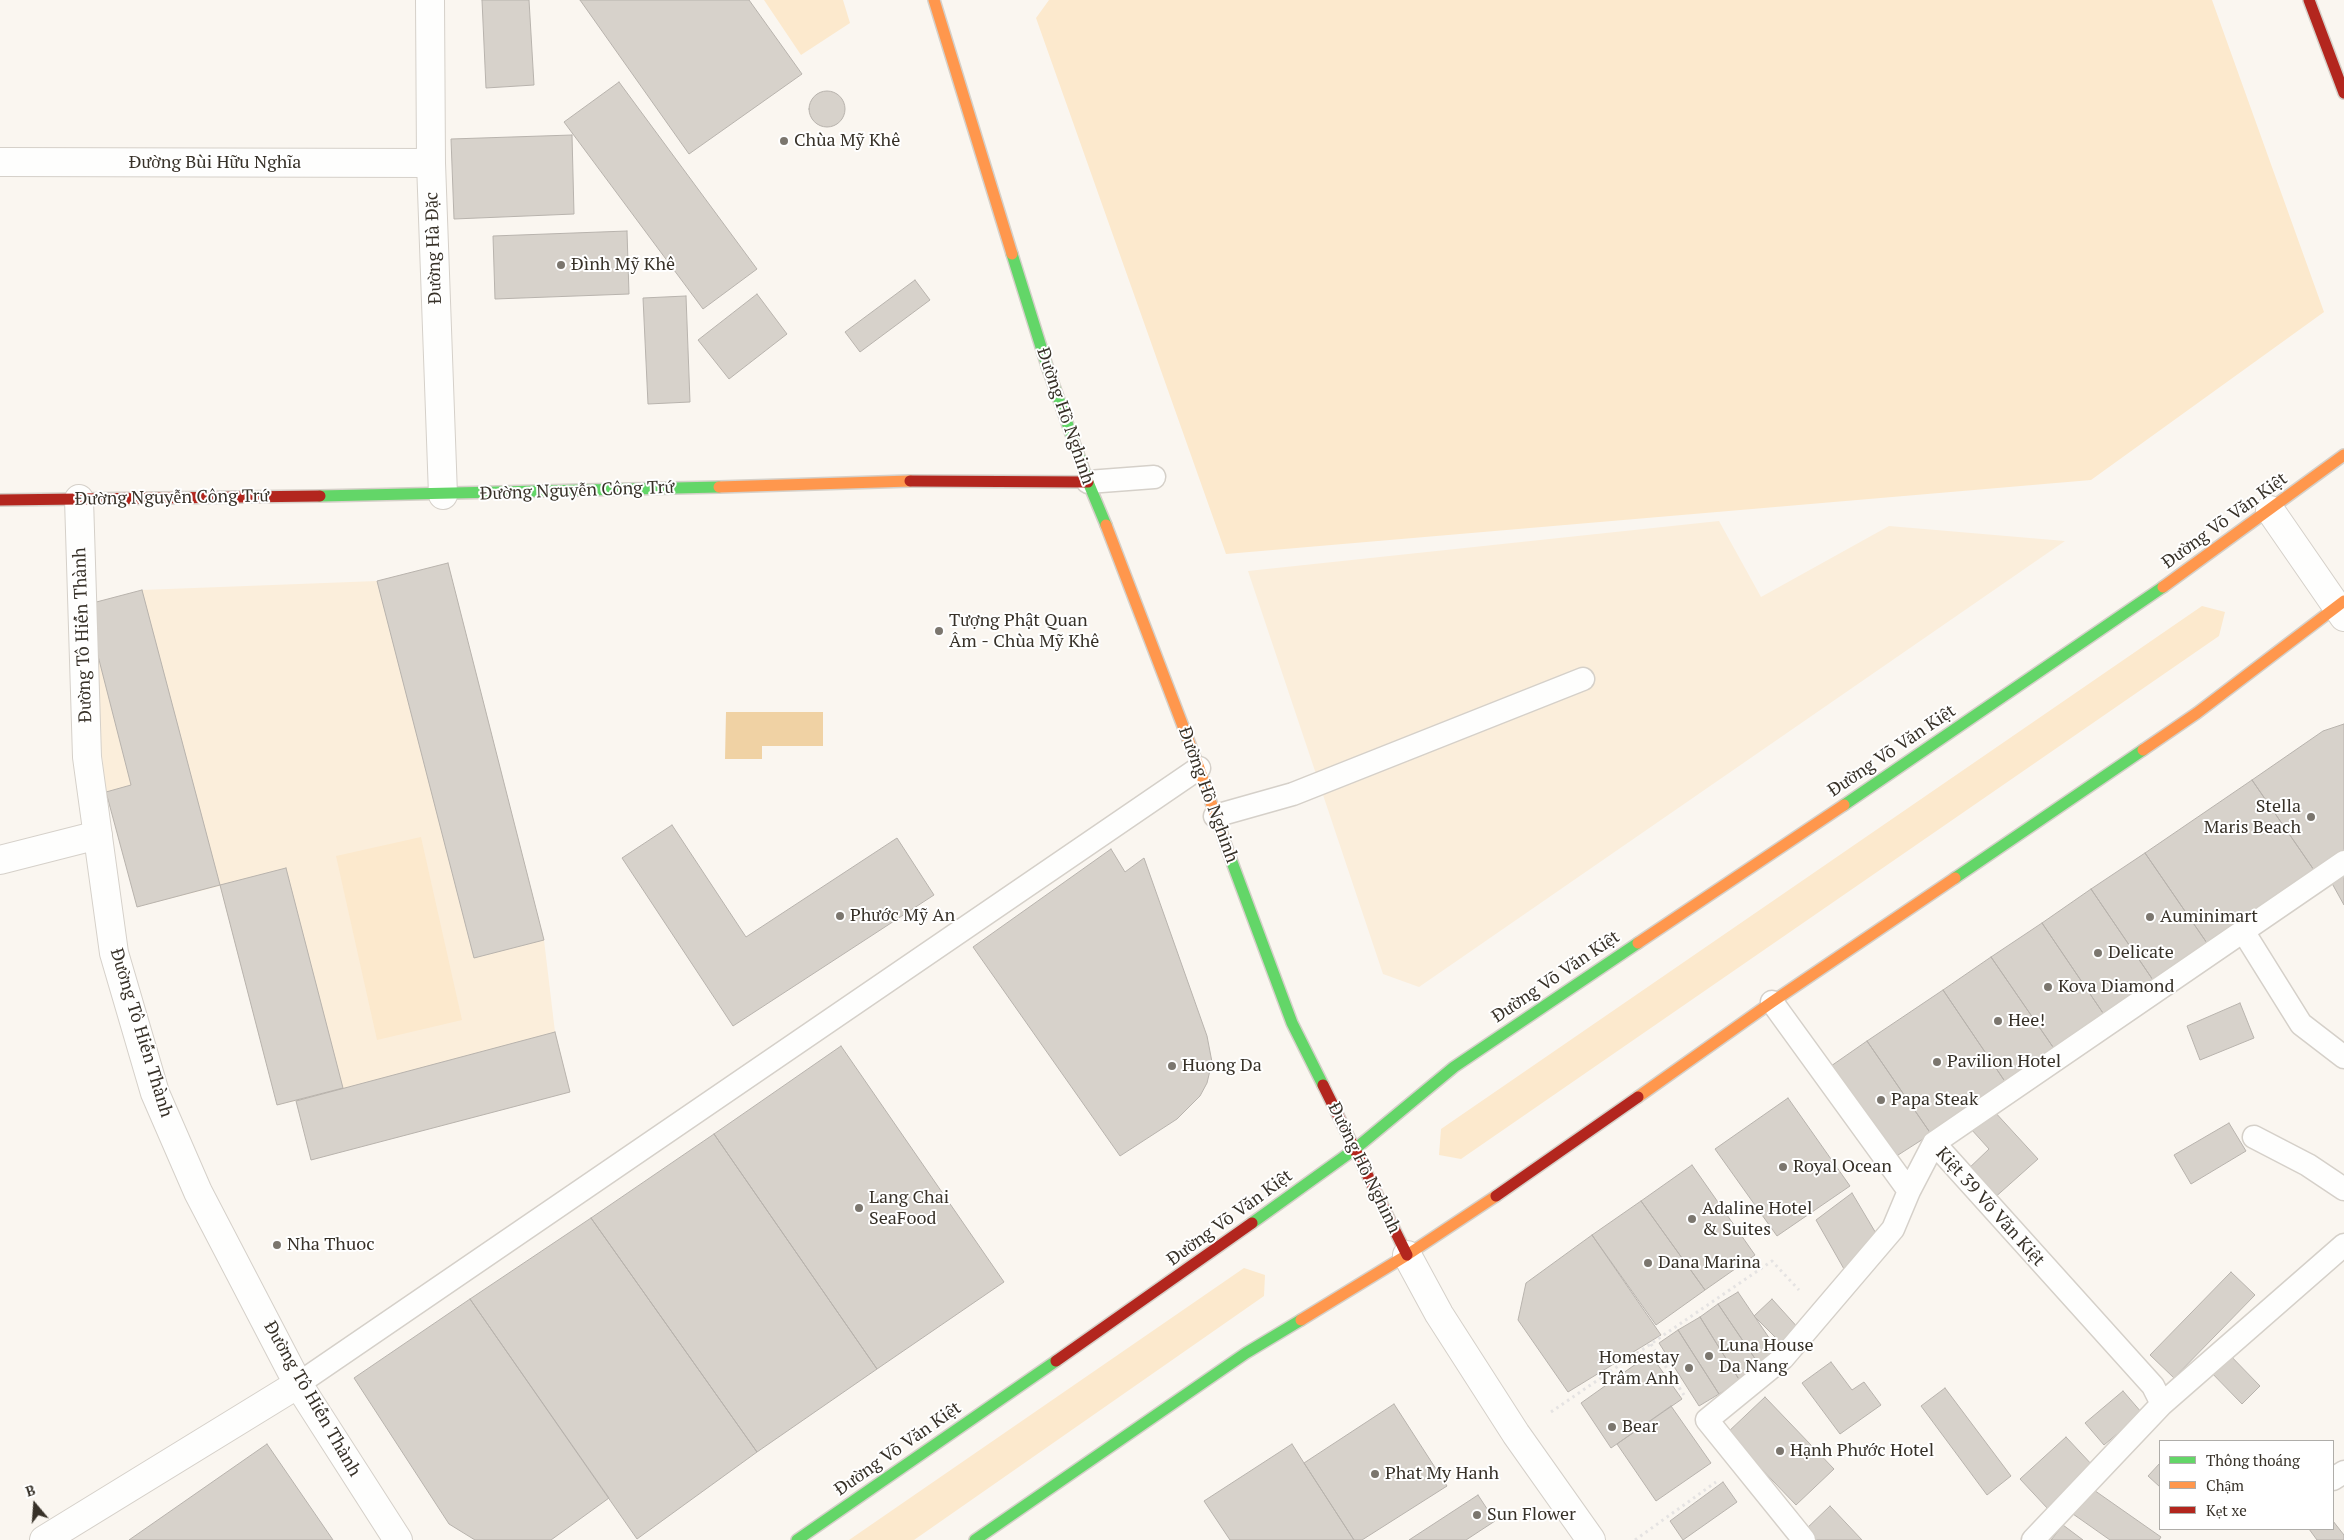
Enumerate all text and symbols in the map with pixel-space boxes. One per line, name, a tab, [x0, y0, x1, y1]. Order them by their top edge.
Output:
place label: Chùa Mỹ Khê	[794, 130, 900, 152]
marker: Chùa Mỹ Khê	[778, 135, 790, 147]
street label: Đường Bùi Hữu Nghĩa	[129, 152, 301, 174]
street label: Đường Hà Đặc	[421, 192, 447, 304]
place label: Đình Mỹ Khê	[571, 254, 675, 276]
marker: Đình Mỹ Khê	[555, 259, 567, 271]
street label: Đường Hồ Nghinh	[1032, 345, 1098, 487]
street label: Đường Võ Văn Kiệt	[2158, 468, 2292, 574]
street label: Đường Nguyễn Công Trứ	[479, 477, 675, 505]
street label: Đường Nguyễn Công Trứ	[75, 486, 269, 510]
street label: Đường Tô Hiến Thành	[69, 547, 97, 723]
place label: Tượng Phật Quan Âm - Chùa Mỹ Khê	[949, 610, 1099, 652]
marker: Tượng Phật Quan Âm - Chùa Mỹ Khê	[933, 625, 945, 637]
street label: Đường Võ Văn Kiệt	[1824, 700, 1960, 802]
street label: Đường Hồ Nghinh	[1173, 724, 1243, 866]
place label: Stella Maris Beach	[2204, 796, 2301, 839]
marker: Stella Maris Beach	[2305, 811, 2317, 823]
place label: Phước Mỹ An	[850, 905, 955, 927]
place label: Auminimart	[2160, 906, 2258, 928]
marker: Phước Mỹ An	[834, 910, 846, 922]
marker: Auminimart	[2144, 911, 2156, 923]
street label: Đường Võ Văn Kiệt	[1488, 926, 1624, 1028]
place label: Delicate	[2108, 942, 2174, 964]
street label: Đường Tô Hiến Thành	[105, 946, 177, 1120]
marker: Delicate	[2092, 947, 2104, 959]
place label: Kova Diamond	[2058, 976, 2174, 998]
marker: Kova Diamond	[2042, 981, 2054, 993]
place label: Hee!	[2008, 1010, 2045, 1032]
marker: Hee!	[1992, 1015, 2004, 1027]
place label: Pavilion Hotel	[1947, 1051, 2061, 1073]
place label: Huong Da	[1182, 1055, 1262, 1077]
marker: Pavilion Hotel	[1931, 1056, 1943, 1068]
marker: Huong Da	[1166, 1060, 1178, 1072]
place label: Papa Steak	[1891, 1089, 1978, 1111]
marker: Papa Steak	[1875, 1094, 1887, 1106]
street label: Đường Hồ Nghinh	[1323, 1099, 1405, 1237]
street label: Kiệt 39 Võ Văn Kiệt	[1931, 1143, 2049, 1271]
place label: Royal Ocean	[1793, 1156, 1892, 1178]
marker: Royal Ocean	[1777, 1161, 1789, 1173]
street label: Đường Võ Văn Kiệt	[1163, 1165, 1297, 1271]
place label: Lang Chai SeaFood	[869, 1187, 949, 1230]
place label: Adaline Hotel & Suites	[1702, 1198, 1812, 1240]
marker: Lang Chai SeaFood	[853, 1202, 865, 1214]
marker: Adaline Hotel & Suites	[1686, 1213, 1698, 1225]
place label: Nha Thuoc	[287, 1234, 375, 1256]
marker: Nha Thuoc	[271, 1239, 283, 1251]
place label: Dana Marina	[1658, 1252, 1761, 1274]
marker: Dana Marina	[1642, 1257, 1654, 1269]
street label: Đường Tô Hiến Thành	[259, 1318, 365, 1480]
place label: Luna House Da Nang	[1719, 1335, 1814, 1378]
place label: Homestay Trâm Anh	[1599, 1347, 1679, 1390]
marker: Luna House Da Nang	[1703, 1350, 1715, 1362]
marker: Homestay Trâm Anh	[1683, 1362, 1695, 1374]
street label: Đường Võ Văn Kiệt	[831, 1397, 965, 1501]
place label: Bear	[1622, 1416, 1658, 1438]
marker: Bear	[1606, 1421, 1618, 1433]
place label: Hạnh Phước Hotel	[1790, 1440, 1934, 1462]
legend	[2159, 1440, 2334, 1530]
marker: Hạnh Phước Hotel	[1774, 1445, 1786, 1457]
text: Thông thoáng	[2206, 1450, 2300, 1470]
place label: Phat My Hanh	[1385, 1463, 1499, 1485]
marker: Phat My Hanh	[1369, 1468, 1381, 1480]
text: Chậm	[2206, 1475, 2244, 1495]
north arrow	[10, 1480, 60, 1530]
text: B	[23, 1480, 37, 1501]
text: Kẹt xe	[2206, 1500, 2247, 1520]
place label: Sun Flower	[1487, 1504, 1576, 1526]
marker: Sun Flower	[1471, 1509, 1483, 1521]

